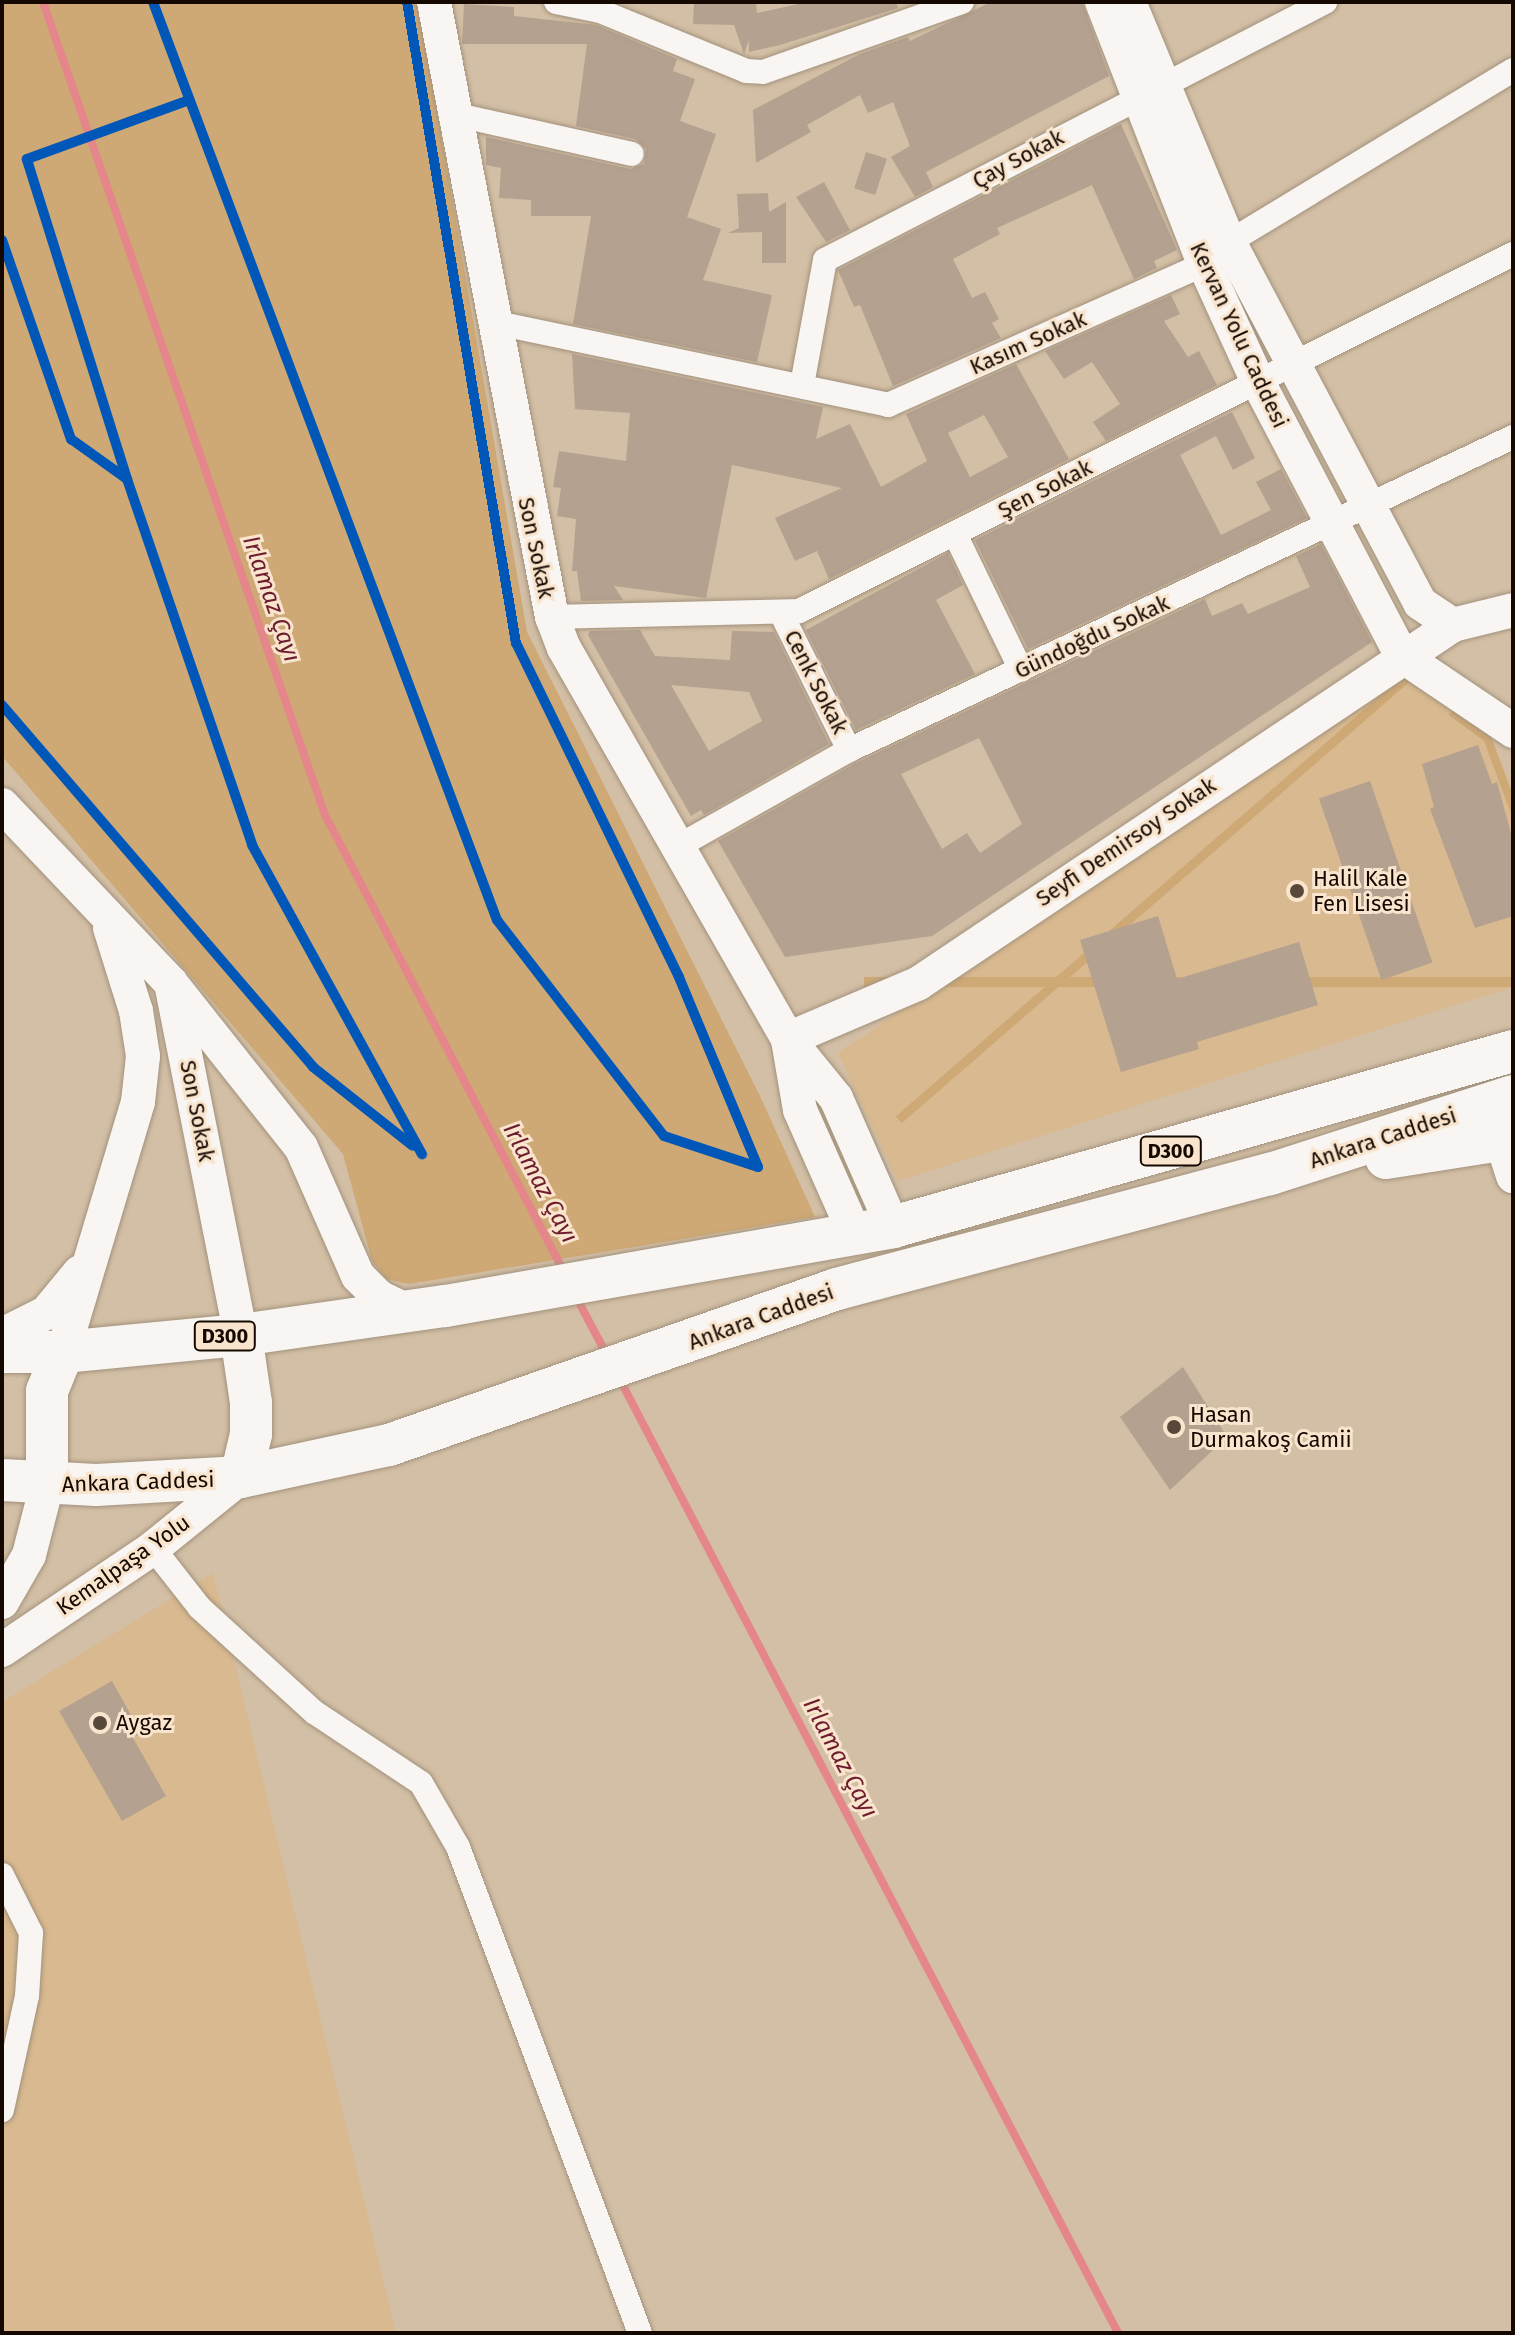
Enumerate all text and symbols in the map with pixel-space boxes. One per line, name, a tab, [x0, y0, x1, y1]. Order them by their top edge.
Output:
street label: Çay Sokak	[968, 124, 1068, 194]
street label: Kervan Yolu Caddesi	[1184, 238, 1294, 432]
street label: Kasım Sokak	[966, 306, 1090, 380]
street label: Şen Sokak	[994, 454, 1096, 524]
street label: Son Sokak	[512, 495, 560, 601]
water label: Irlamaz Çayı	[236, 532, 306, 666]
street label: Gündoğdu Sokak	[1011, 590, 1173, 684]
street label: Cenk Sokak	[779, 626, 853, 738]
street label: Seyfi Demirsoy Sokak	[1031, 772, 1221, 912]
place label: Halil Kale Fen Lisesi	[1313, 865, 1410, 916]
marker: Halil Kale Fen Lisesi	[1288, 882, 1306, 900]
street label: Son Sokak	[174, 1058, 220, 1164]
street label: Ankara Caddesi	[1306, 1102, 1460, 1174]
water label: Irlamaz Çayı	[496, 1118, 584, 1248]
road number: D300	[1139, 1135, 1203, 1167]
street label: Ankara Caddesi	[685, 1278, 837, 1356]
road number: D300	[193, 1320, 257, 1352]
place label: Hasan Durmakoş Camii	[1190, 1401, 1352, 1452]
marker: Hasan Durmakoş Camii	[1165, 1418, 1183, 1436]
street label: Ankara Caddesi	[61, 1466, 215, 1498]
street label: Kemalpaşa Yolu	[51, 1509, 195, 1621]
water label: Irlamaz Çayı	[796, 1693, 884, 1823]
place label: Aygaz	[116, 1710, 172, 1736]
marker: Aygaz	[91, 1714, 109, 1732]

